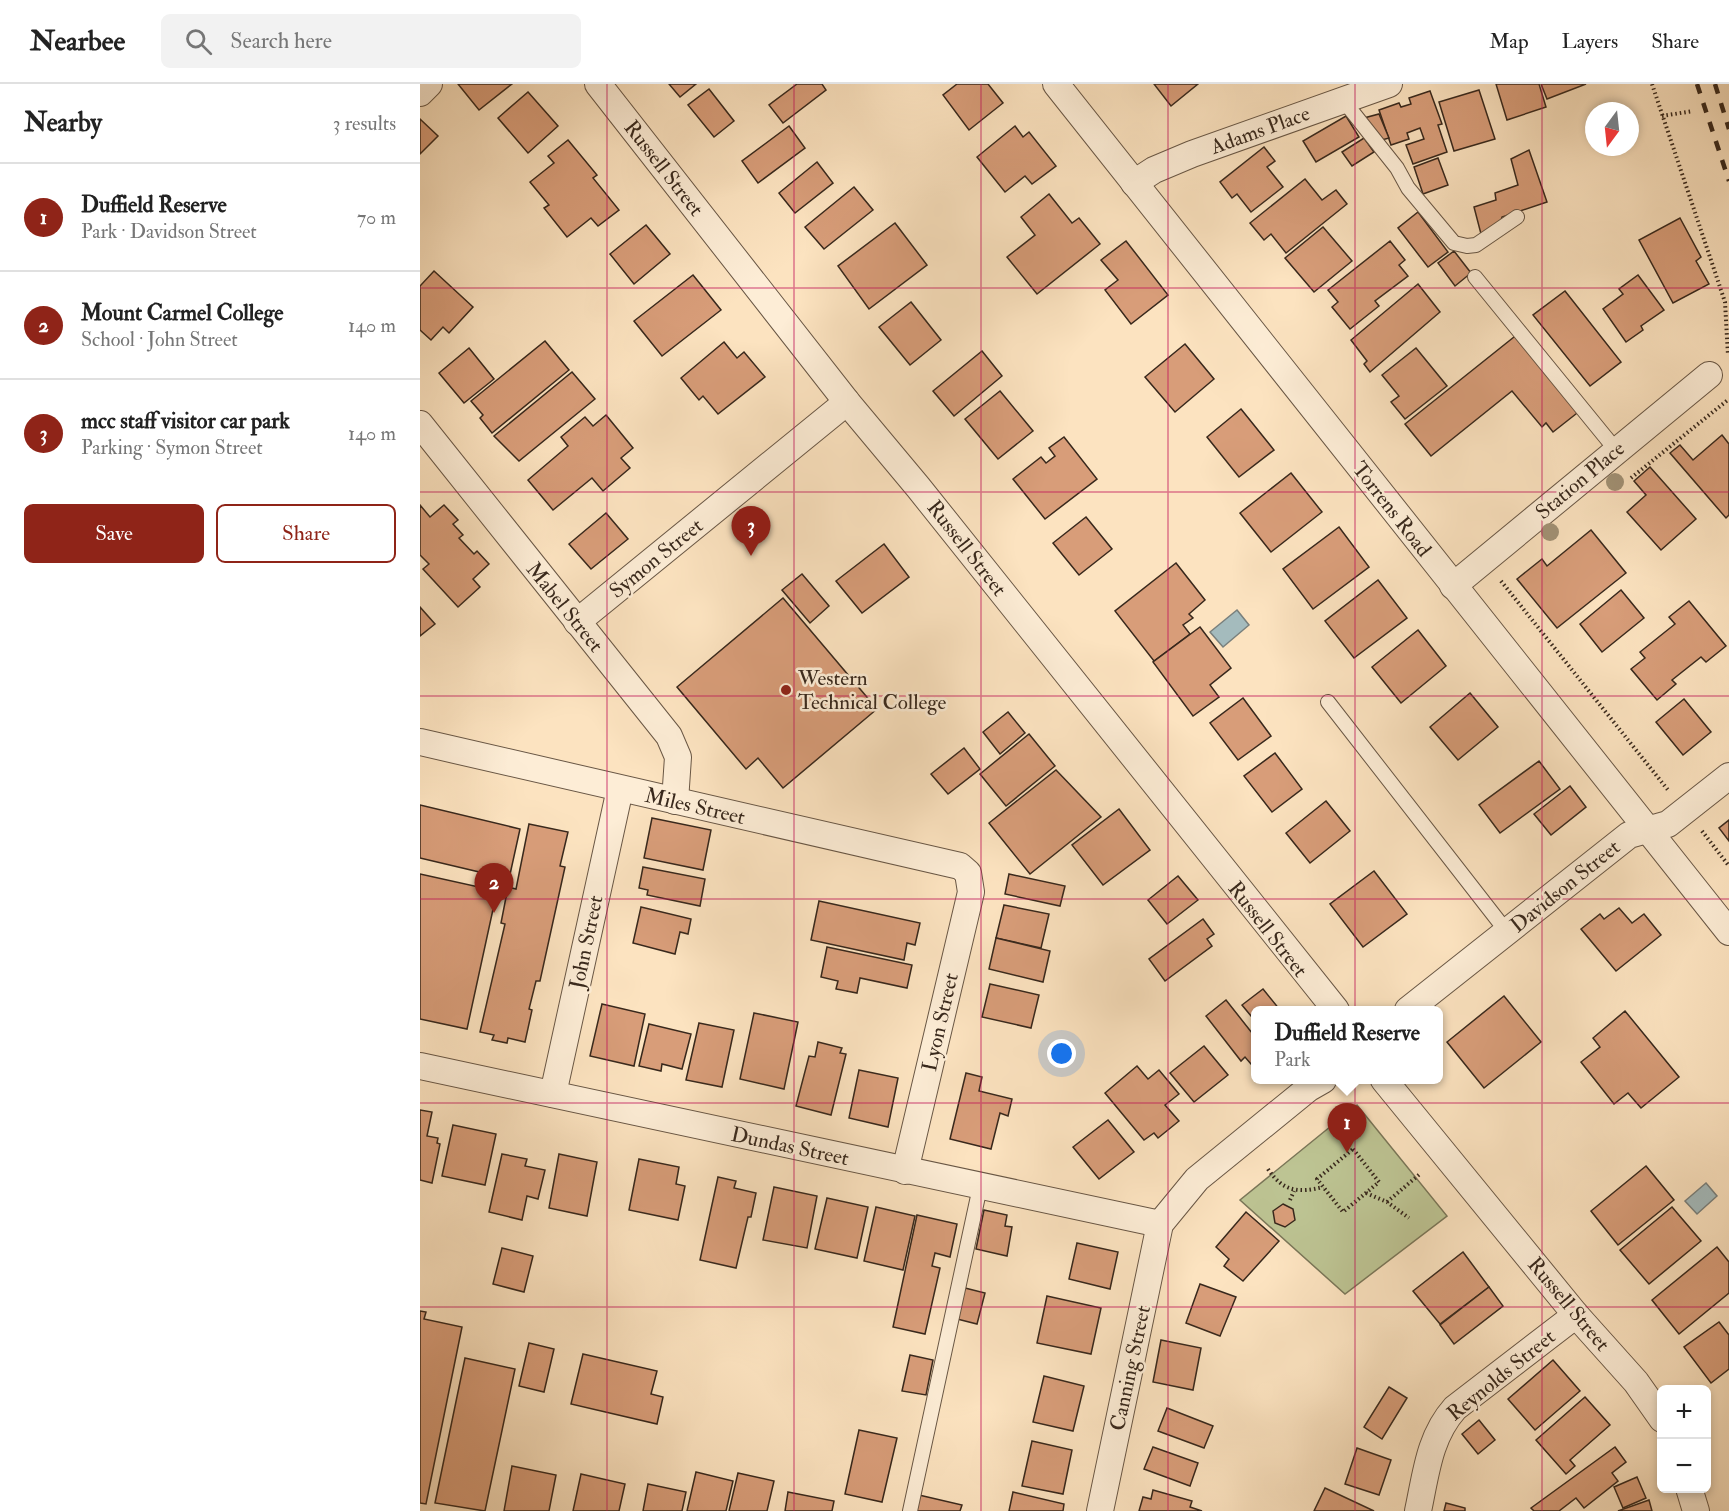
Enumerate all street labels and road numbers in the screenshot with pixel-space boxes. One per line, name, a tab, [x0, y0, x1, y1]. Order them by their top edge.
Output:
street label: Adams Place	[1206, 100, 1314, 161]
street label: Russell Street	[618, 115, 710, 222]
street label: Station Place	[1530, 435, 1631, 526]
street label: Torrens Road	[1346, 456, 1438, 563]
street label: Russell Street	[921, 495, 1013, 602]
street label: Symon Street	[604, 512, 709, 604]
street label: Mabel Street	[520, 557, 609, 658]
street label: Miles Street	[642, 782, 748, 831]
street label: Davidson Street	[1505, 834, 1626, 939]
street label: Russell Street	[1222, 876, 1314, 983]
street label: John Street	[563, 893, 610, 992]
street label: Lyon Street	[916, 970, 965, 1074]
street label: Dundas Street	[728, 1121, 852, 1172]
street label: Russell Street	[1521, 1252, 1616, 1357]
street label: Canning Street	[1104, 1303, 1157, 1433]
street label: Reynolds Street	[1442, 1323, 1561, 1427]

